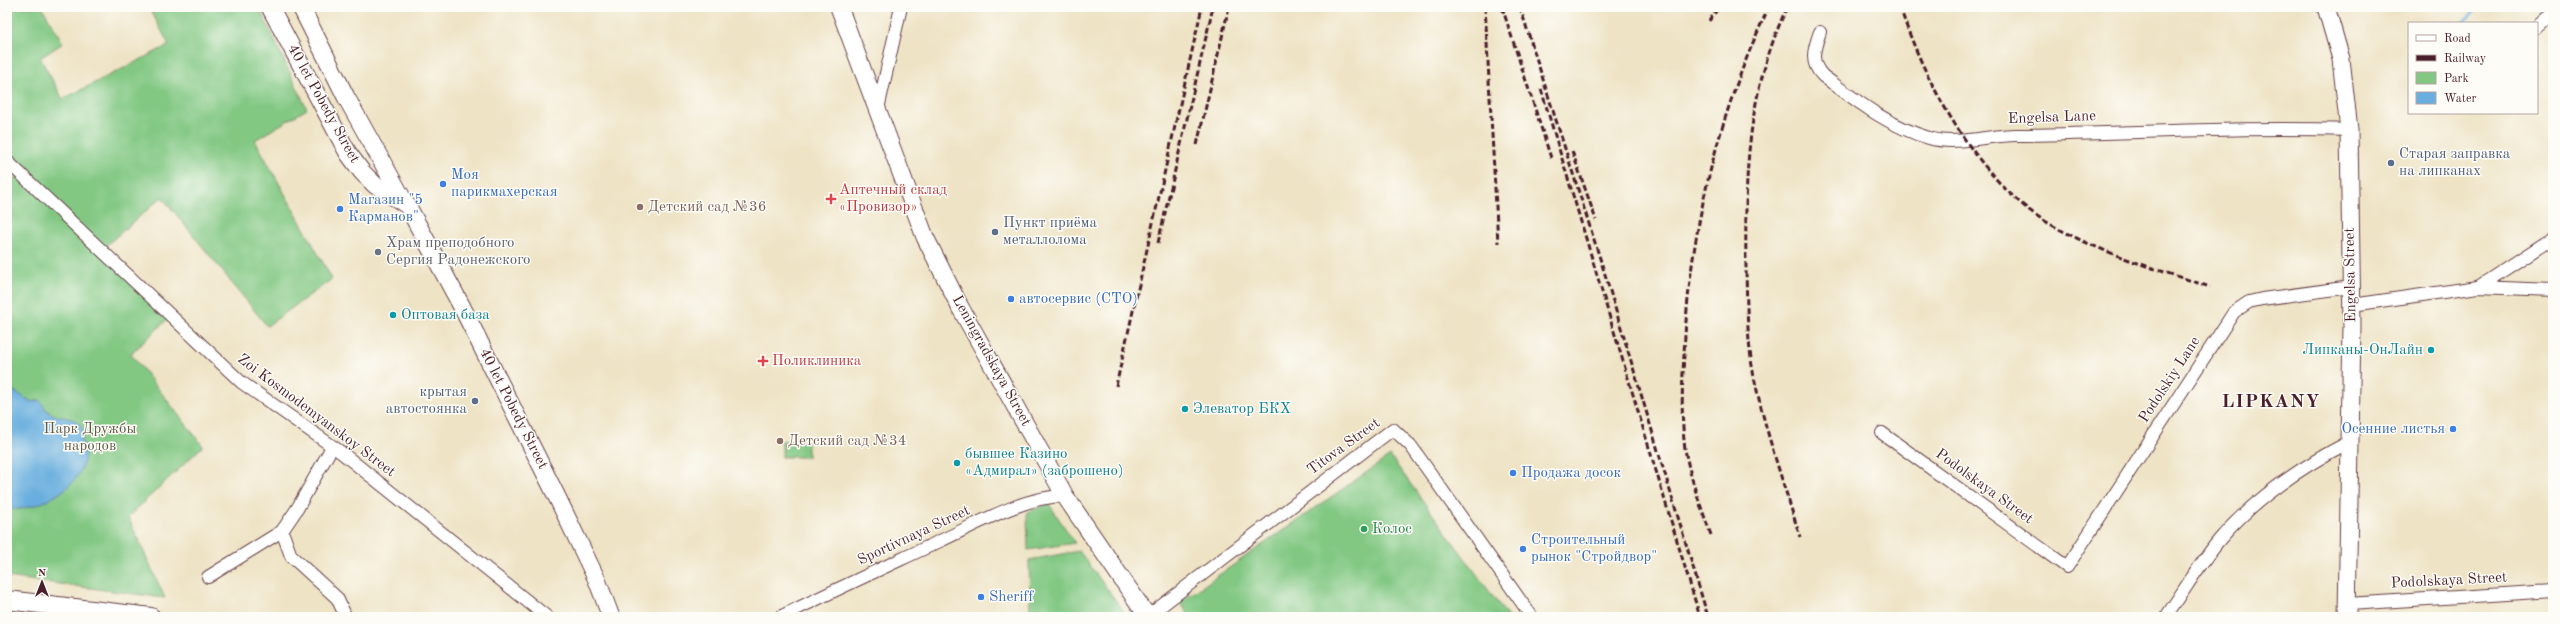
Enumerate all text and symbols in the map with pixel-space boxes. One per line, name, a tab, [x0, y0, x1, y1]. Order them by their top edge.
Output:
legend	[2408, 22, 2538, 114]
text: Road	[2444, 33, 2471, 45]
street label: 40 let Pobedy Street	[284, 42, 362, 166]
text: Railway	[2444, 53, 2487, 65]
text: Park	[2444, 73, 2469, 85]
text: Water	[2444, 93, 2477, 105]
street label: Engelsa Lane	[2008, 109, 2096, 127]
place label: Старая заправка на липканах	[2399, 147, 2511, 179]
marker: Старая заправка на липканах	[2386, 158, 2396, 168]
place label: Моя парикмахерская	[451, 168, 558, 200]
marker: Моя парикмахерская	[438, 179, 448, 189]
place label: Аптечный склад «Провизор»	[839, 183, 948, 215]
place label: Магазин "5 Карманов"	[348, 193, 423, 225]
marker: Аптечный склад «Провизор»	[826, 194, 836, 204]
place label: Детский сад №36	[648, 200, 766, 215]
marker: Детский сад №36	[635, 202, 645, 212]
marker: Магазин "5 Карманов"	[335, 204, 345, 214]
place label: Пункт приёма металлолома	[1003, 216, 1097, 248]
marker: Пункт приёма металлолома	[990, 227, 1000, 237]
street label: Engelsa Street	[2343, 227, 2359, 323]
place label: Храм преподобного Сергия Радонежского	[386, 236, 530, 268]
marker: Храм преподобного Сергия Радонежского	[373, 247, 383, 257]
place label: автосервис (СТО)	[1019, 292, 1138, 307]
street label: Leningradskaya Street	[949, 293, 1033, 429]
marker: автосервис (СТО)	[1006, 294, 1016, 304]
place label: Оптовая база	[401, 308, 490, 323]
marker: Оптовая база	[388, 310, 398, 320]
street label: Podolskiy Lane	[2137, 334, 2203, 426]
place label: Липканы-ОнЛайн	[2302, 343, 2423, 358]
marker: Липканы-ОнЛайн	[2426, 345, 2436, 355]
street label: 40 let Pobedy Street	[476, 346, 550, 472]
street label: Zoi Kosmodemyanskoy Street	[234, 352, 398, 480]
place label: Поликлиника	[772, 354, 862, 369]
marker: Поликлиника	[757, 355, 769, 367]
place label: крытая автостоянка	[386, 385, 468, 417]
district label: LIPKANY	[2222, 393, 2320, 412]
marker: крытая автостоянка	[470, 396, 480, 406]
place label: Элеватор БКХ	[1193, 402, 1291, 417]
marker: Элеватор БКХ	[1180, 404, 1190, 414]
street label: Titova Street	[1305, 416, 1383, 478]
park label: Парк Дружбы народов	[44, 422, 137, 454]
place label: Осенние листья	[2341, 422, 2445, 437]
marker: Осенние листья	[2448, 424, 2458, 434]
place label: Детский сад №34	[788, 434, 906, 449]
marker: Детский сад №34	[775, 436, 785, 446]
place label: бывшее Казино «Адмирал» (заброшено)	[965, 447, 1124, 479]
street label: Podolskaya Street	[1932, 447, 2036, 527]
marker: бывшее Казино «Адмирал» (заброшено)	[952, 458, 962, 468]
place label: Продажа досок	[1521, 466, 1622, 481]
marker: Продажа досок	[1508, 468, 1518, 478]
street label: Sportivnaya Street	[856, 503, 972, 569]
place label: Колос	[1372, 522, 1412, 537]
marker: Колос	[1359, 524, 1369, 534]
place label: Строительный рынок "Стройдвор"	[1531, 533, 1657, 565]
marker: Строительный рынок "Стройдвор"	[1518, 544, 1528, 554]
north arrow	[22, 562, 62, 602]
text: N	[38, 568, 47, 579]
street label: Podolskaya Street	[2390, 570, 2508, 592]
place label: Sheriff	[989, 590, 1035, 605]
marker: Sheriff	[976, 592, 986, 602]

